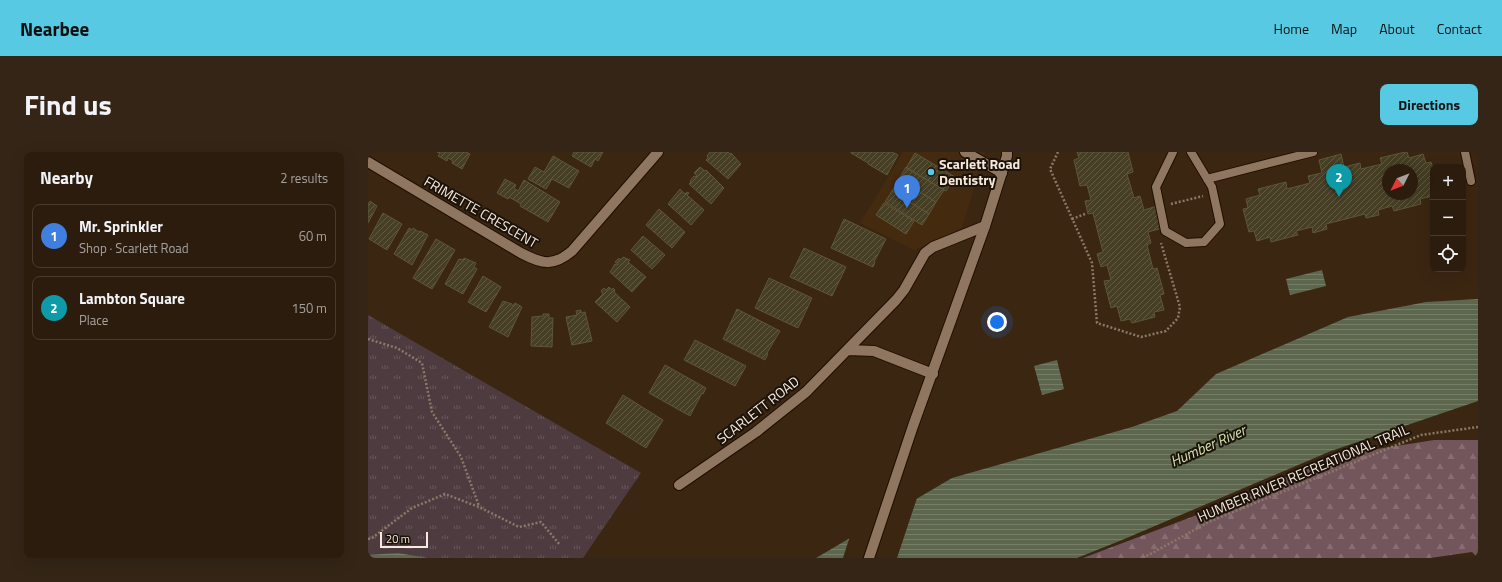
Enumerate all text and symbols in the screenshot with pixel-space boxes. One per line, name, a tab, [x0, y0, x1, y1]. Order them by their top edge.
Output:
text: Nearbee	[20, 14, 89, 43]
text: Home	[1274, 18, 1309, 39]
text: Map	[1331, 18, 1357, 39]
text: About	[1379, 18, 1415, 39]
text: Contact	[1437, 18, 1482, 39]
text: Find us	[24, 83, 112, 126]
button: Directions	[1380, 84, 1478, 125]
place label: Scarlett Road Dentistry	[939, 153, 1020, 190]
pin: 2	[1326, 164, 1352, 197]
north arrow	[1382, 164, 1418, 200]
map controls	[1430, 164, 1466, 272]
button: +	[1430, 164, 1466, 200]
text: Nearby	[40, 165, 93, 191]
marker: Scarlett Road Dentistry	[926, 167, 936, 177]
text: 2 results	[280, 168, 328, 188]
street label: FRIMETTE CRESCENT	[420, 170, 543, 253]
pin: 1	[894, 175, 920, 208]
button: −	[1430, 200, 1466, 236]
text: Mr. Sprinkler	[79, 215, 163, 238]
text: 1	[50, 226, 58, 246]
text: 60 m	[299, 226, 327, 246]
button: locate	[1430, 236, 1466, 272]
text: Shop · Scarlett Road	[79, 238, 189, 258]
text: Lambton Square	[79, 287, 185, 310]
text: 2	[50, 298, 58, 318]
text: 150 m	[291, 298, 327, 318]
text: Place	[79, 310, 108, 330]
your location	[987, 312, 1007, 332]
street label: SCARLETT ROAD	[712, 371, 803, 449]
water label: Humber River	[1166, 418, 1251, 472]
street label: HUMBER RIVER RECREATIONAL TRAIL	[1194, 418, 1412, 527]
scale bar	[380, 530, 428, 549]
text: 20 m	[386, 531, 410, 547]

